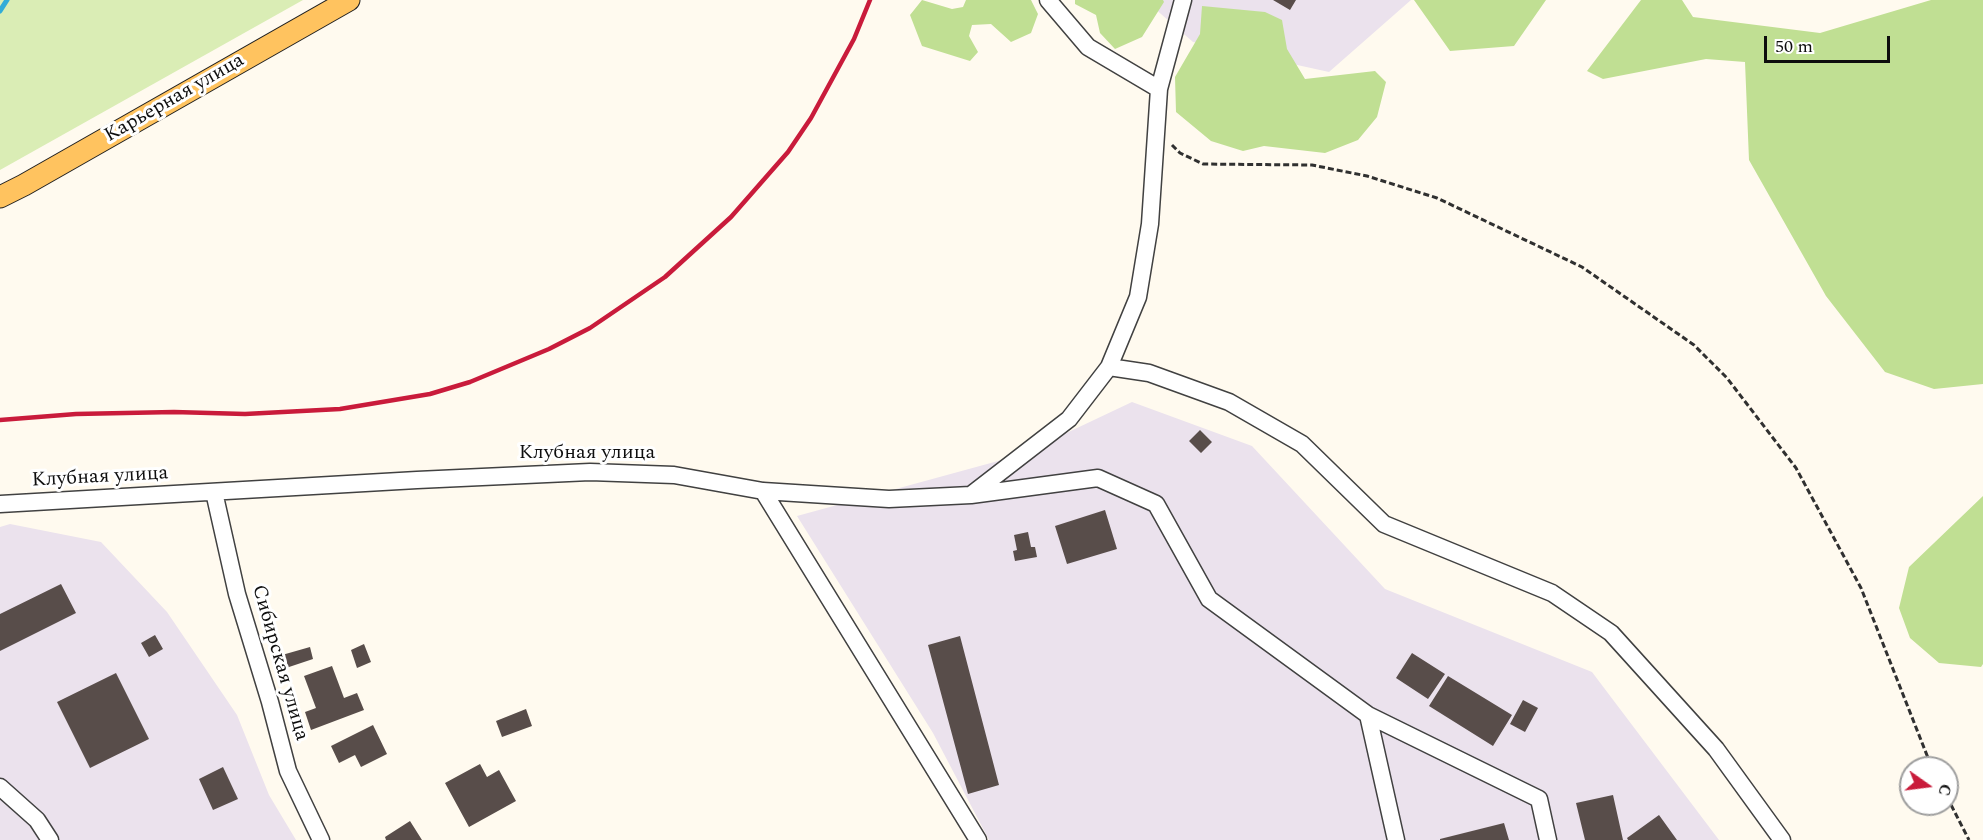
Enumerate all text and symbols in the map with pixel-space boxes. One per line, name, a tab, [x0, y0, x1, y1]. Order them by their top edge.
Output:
scale bar	[1767, 24, 1893, 62]
text: 50 m	[1775, 33, 1813, 60]
street label: Карьерная улица	[101, 49, 249, 149]
street label: Клубная улица	[519, 442, 655, 466]
street label: Клубная улица	[31, 462, 169, 494]
street label: Сибирская улица	[245, 582, 313, 744]
north arrow	[1899, 756, 1959, 816]
text: С	[1932, 781, 1958, 798]

